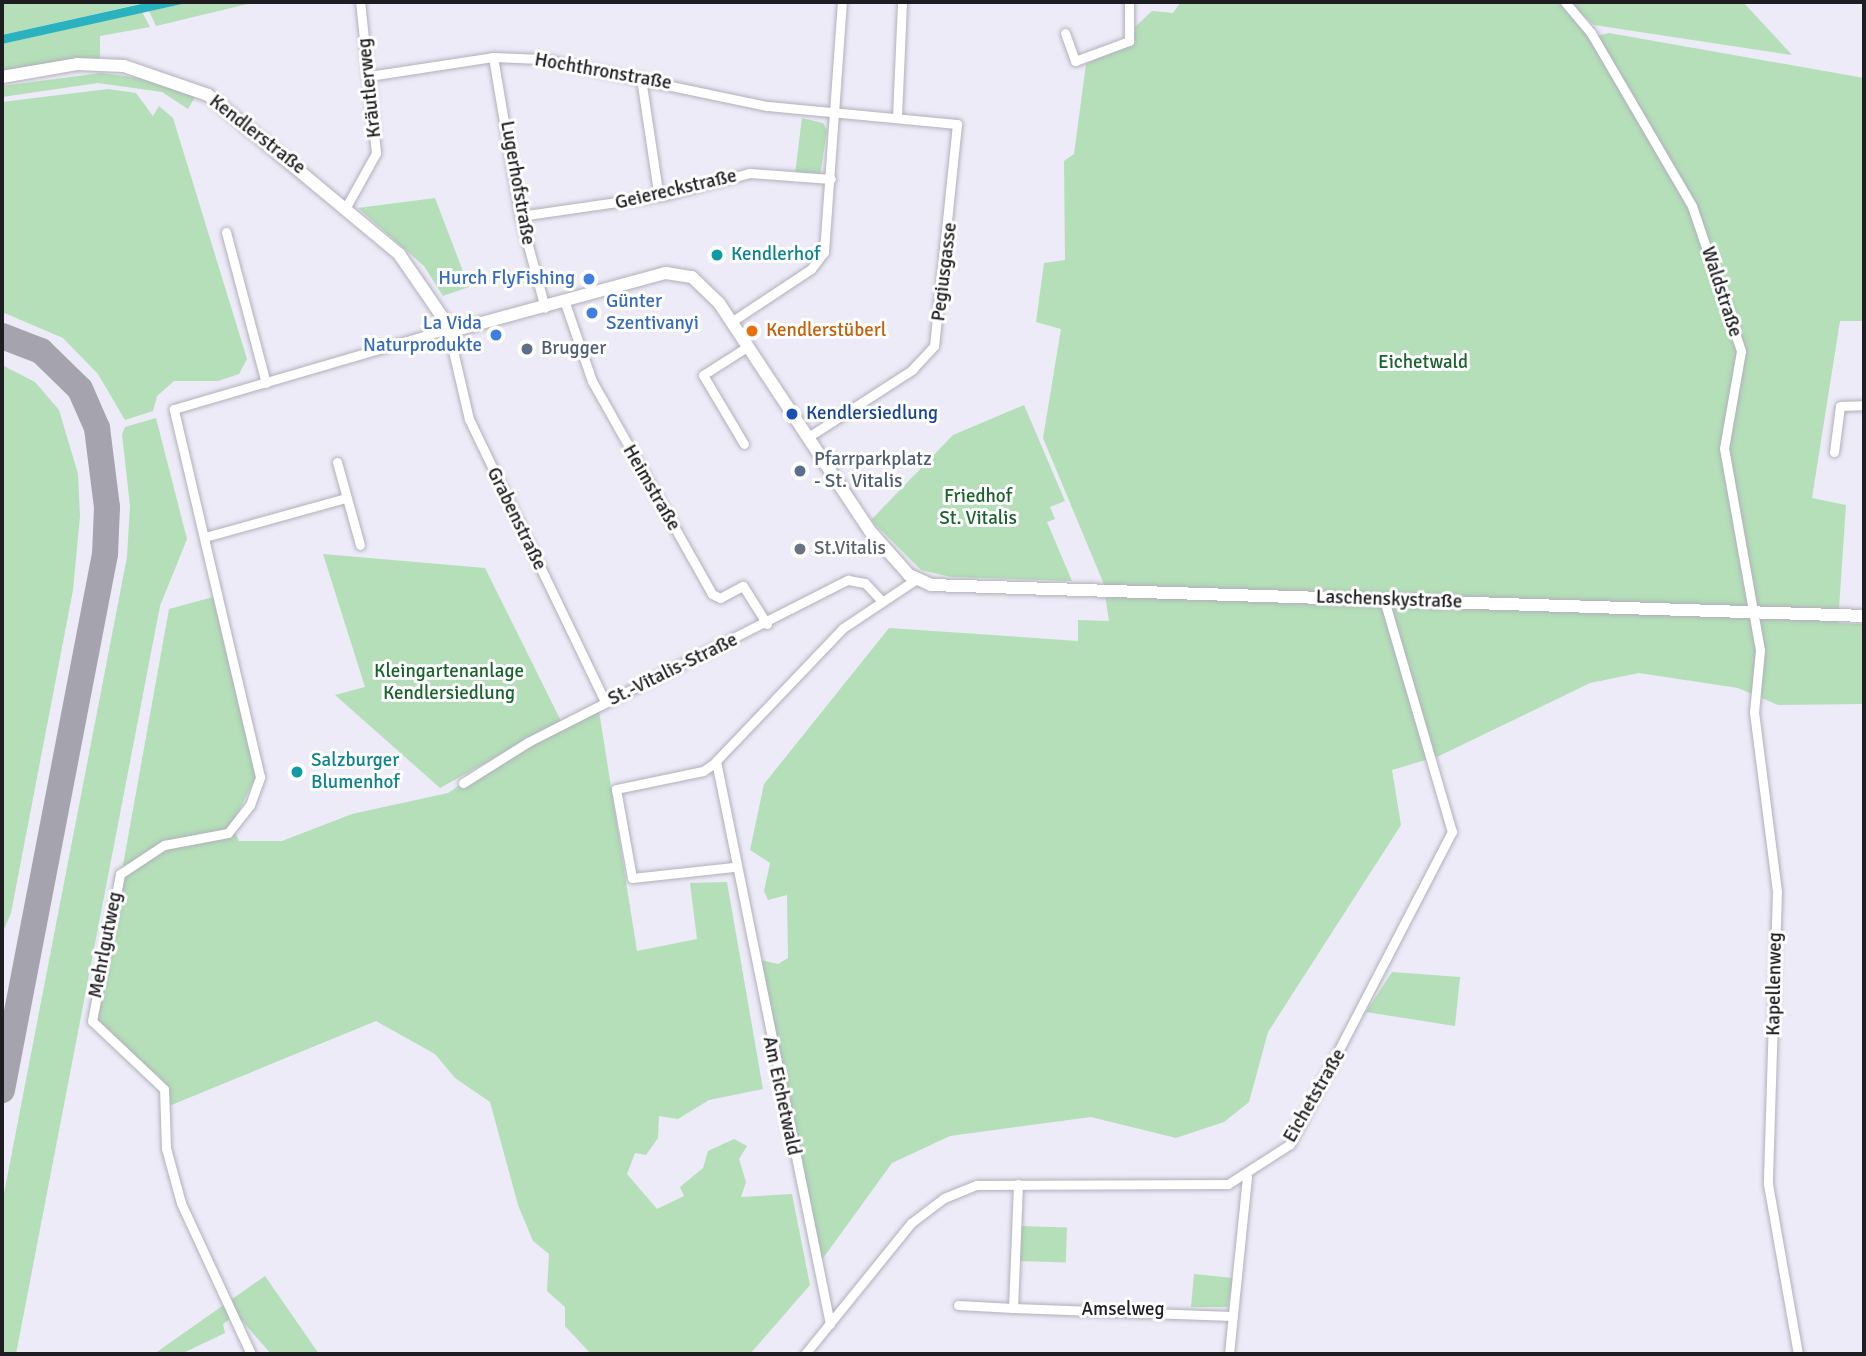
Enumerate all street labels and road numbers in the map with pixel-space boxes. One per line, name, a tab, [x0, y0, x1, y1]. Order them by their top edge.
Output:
street label: Kräutlerweg	[353, 37, 387, 139]
street label: Hochthronstraße	[533, 49, 673, 95]
street label: Kendlerstraße	[204, 90, 310, 180]
street label: Lugerhofstraße	[495, 119, 539, 247]
street label: Geiereckstraße	[613, 165, 739, 215]
street label: Pegiusgasse	[928, 221, 962, 323]
street label: Waldstraße	[1696, 244, 1746, 340]
street label: Heimstraße	[617, 441, 685, 535]
street label: Grabenstraße	[481, 464, 551, 574]
street label: Laschenskystraße	[1315, 586, 1463, 614]
street label: St.-Vitalis-Straße	[605, 629, 741, 711]
street label: Mehrlgutweg	[85, 890, 127, 1000]
street label: Kapellenweg	[1763, 932, 1787, 1036]
street label: Am Eichetwald	[757, 1034, 805, 1158]
street label: Eichetstraße	[1279, 1045, 1351, 1147]
street label: Amselweg	[1081, 1299, 1165, 1321]

